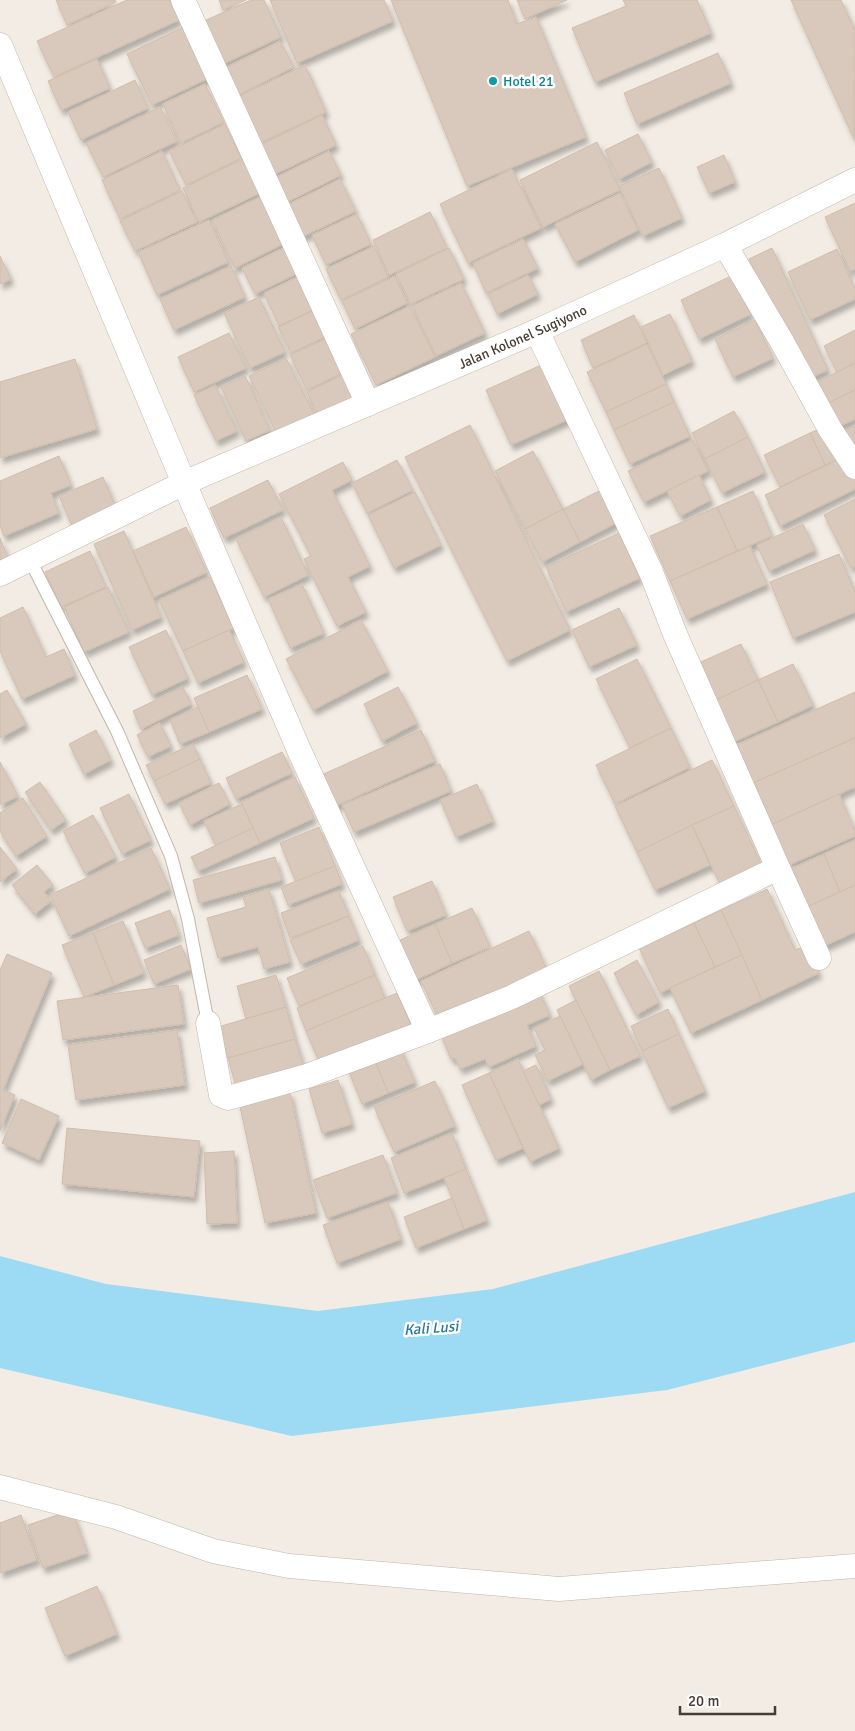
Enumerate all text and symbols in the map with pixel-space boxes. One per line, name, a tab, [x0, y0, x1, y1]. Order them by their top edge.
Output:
place label: Hotel 21	[503, 73, 554, 90]
marker: Hotel 21	[487, 75, 499, 87]
street label: Jalan Kolonel Sugiyono	[456, 301, 589, 372]
water label: Kali Lusi	[403, 1317, 461, 1339]
scale bar	[680, 1684, 775, 1716]
text: 20 m	[688, 1692, 719, 1710]

